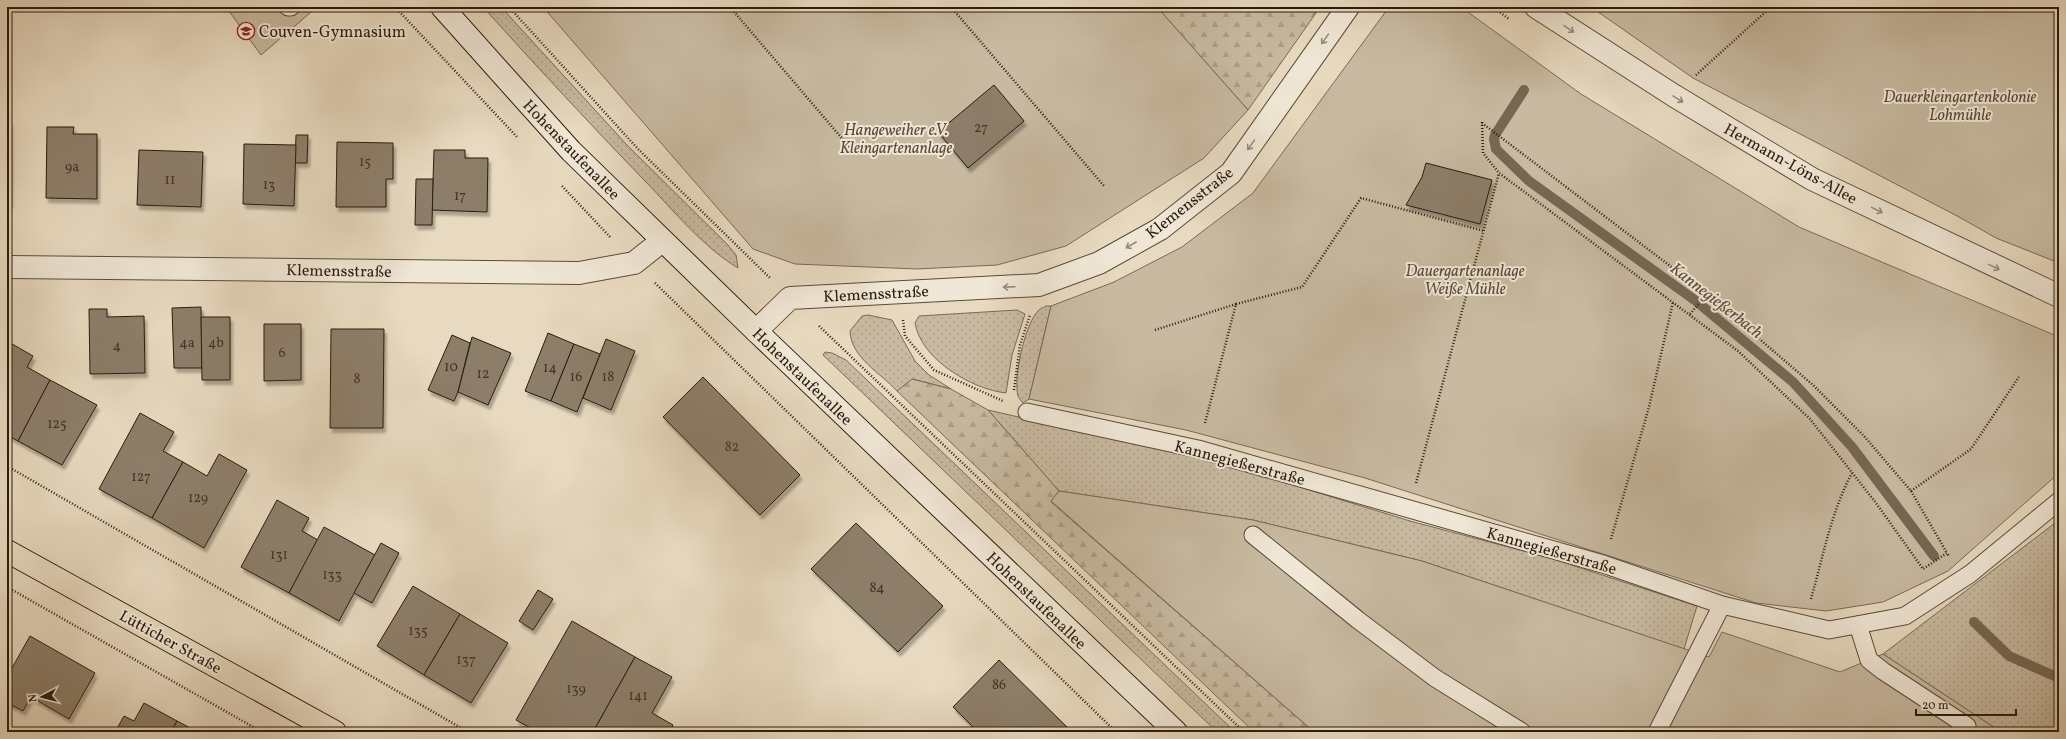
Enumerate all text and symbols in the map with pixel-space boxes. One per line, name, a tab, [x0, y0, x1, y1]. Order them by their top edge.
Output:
school or university icon: Couven-Gymnasium	[236, 21, 256, 41]
place label: Couven-Gymnasium	[259, 22, 406, 44]
one-way arrow	[1563, 25, 1575, 33]
one-way arrow	[1321, 33, 1329, 44]
park label: Dauerkleingartenkolonie Lohmühle	[1884, 87, 2037, 127]
street label: Hohenstaufenallee	[517, 95, 624, 205]
one-way arrow	[1672, 95, 1684, 103]
house number: 27	[974, 119, 988, 138]
street label: Hermann-Löns-Allee	[1719, 119, 1861, 211]
park label: Hangeweiher e.V. Kleingartenanlage	[840, 120, 952, 160]
one-way arrow	[1247, 140, 1255, 151]
house number: 15	[359, 153, 371, 172]
house number: 9a	[65, 158, 79, 177]
street label: Klemensstraße	[1142, 162, 1239, 245]
house number: 11	[165, 171, 175, 190]
house number: 13	[263, 176, 275, 195]
house number: 17	[454, 187, 466, 206]
one-way arrow	[1871, 207, 1883, 214]
one-way arrow	[1125, 242, 1137, 250]
water label: Kannegießerbach	[1665, 258, 1767, 345]
street label: Klemensstraße	[286, 260, 392, 284]
park label: Dauergartenanlage Weiße Mühle	[1405, 261, 1525, 301]
one-way arrow	[1988, 264, 2000, 271]
street label: Klemensstraße	[823, 281, 929, 309]
one-way arrow	[1003, 283, 1016, 290]
street label: Hohenstaufenallee	[747, 324, 857, 431]
house number: 4a	[179, 334, 195, 353]
house number: 4b	[208, 334, 224, 353]
house number: 4	[113, 337, 121, 356]
house number: 6	[278, 344, 286, 363]
house number: 10	[444, 358, 458, 377]
house number: 14	[543, 359, 557, 378]
house number: 12	[477, 365, 489, 384]
house number: 16	[570, 368, 582, 387]
house number: 18	[602, 368, 614, 387]
house number: 8	[353, 370, 361, 389]
house number: 125	[47, 415, 67, 434]
street label: Kannegießerstraße	[1172, 436, 1307, 492]
house number: 82	[725, 438, 739, 457]
house number: 127	[131, 468, 151, 487]
house number: 129	[188, 489, 208, 508]
street label: Kannegießerstraße	[1484, 523, 1619, 581]
house number: 131	[270, 546, 288, 565]
street label: Hohenstaufenallee	[981, 548, 1091, 655]
house number: 133	[322, 566, 342, 585]
house number: 84	[869, 579, 885, 598]
street label: Lütticher Straße	[115, 606, 225, 680]
house number: 135	[408, 622, 428, 641]
house number: 137	[456, 651, 476, 670]
house number: 86	[992, 676, 1006, 695]
north arrow	[22, 677, 62, 717]
house number: 139	[566, 680, 586, 699]
house number: 141	[628, 687, 648, 706]
scale bar	[1916, 691, 2016, 717]
text: N	[26, 693, 41, 703]
text: 20 m	[1922, 698, 1949, 714]

